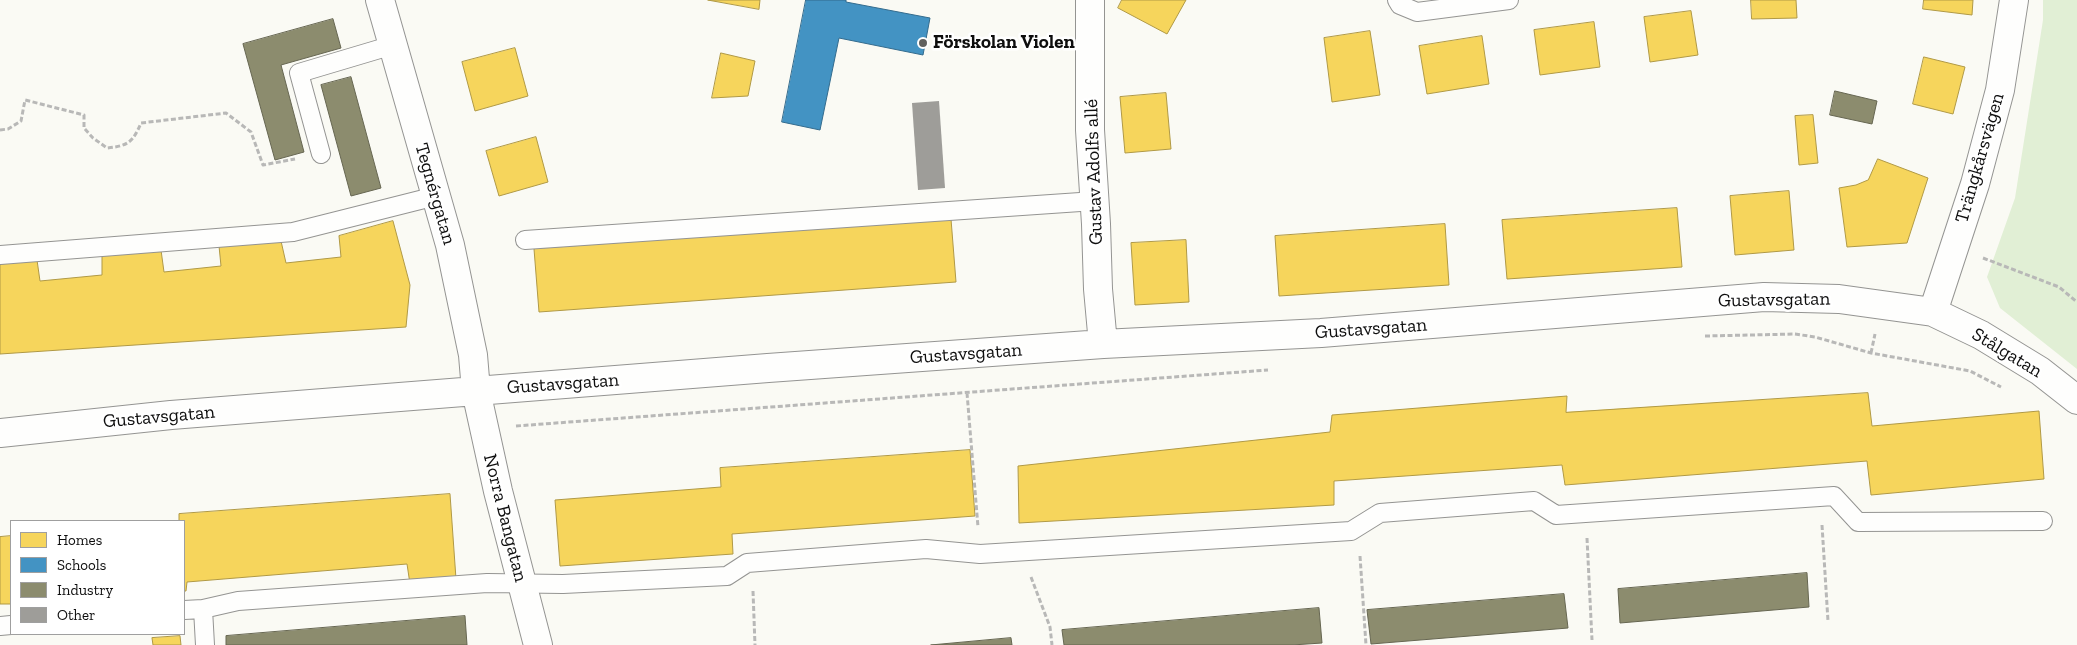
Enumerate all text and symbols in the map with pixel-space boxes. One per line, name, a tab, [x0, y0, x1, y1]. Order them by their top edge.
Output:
place label: Förskolan Violen	[933, 32, 1075, 54]
marker: Förskolan Violen	[917, 37, 929, 49]
street label: Trängkårsvägen	[1951, 90, 2009, 226]
street label: Gustav Adolfs allé	[1080, 99, 1108, 245]
street label: Tegnérgatan	[410, 141, 460, 247]
street label: Gustavsgatan	[1718, 288, 1830, 312]
street label: Gustavsgatan	[1314, 314, 1428, 344]
street label: Stålgatan	[1968, 323, 2046, 383]
street label: Gustavsgatan	[909, 339, 1023, 369]
street label: Gustavsgatan	[506, 369, 620, 399]
street label: Gustavsgatan	[102, 401, 216, 433]
street label: Norra Bangatan	[478, 452, 532, 584]
legend	[10, 520, 185, 635]
text: Homes	[57, 531, 102, 549]
text: Schools	[57, 556, 106, 574]
text: Industry	[57, 581, 113, 599]
text: Other	[57, 606, 95, 624]

